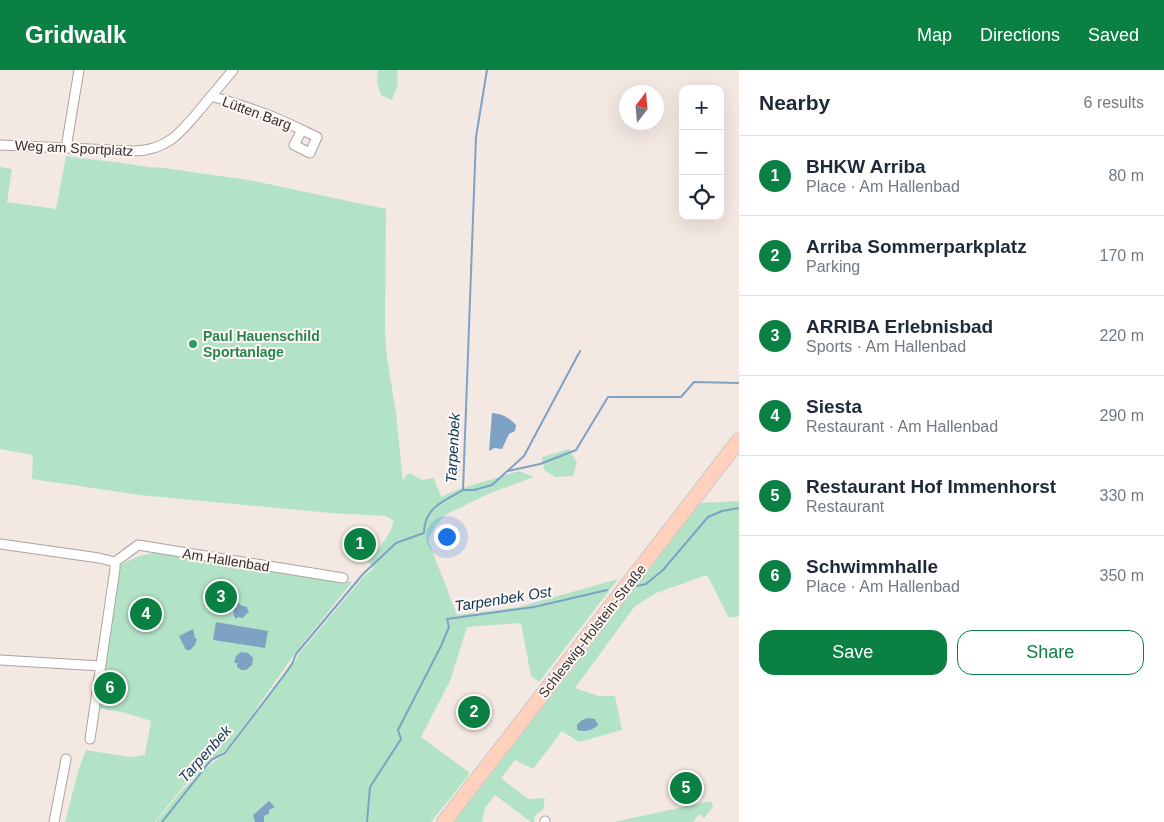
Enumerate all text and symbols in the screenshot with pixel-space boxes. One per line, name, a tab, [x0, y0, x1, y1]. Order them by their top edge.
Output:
text: Gridwalk	[25, 21, 126, 48]
text: Map	[917, 25, 952, 45]
text: Directions	[980, 25, 1060, 45]
text: Saved	[1088, 25, 1139, 45]
north arrow	[619, 85, 664, 130]
map controls	[679, 85, 724, 220]
button: +	[679, 85, 724, 130]
text: Nearby	[759, 91, 830, 114]
street label: Lütten Barg	[220, 93, 294, 133]
text: 6 results	[1084, 94, 1144, 111]
button: −	[679, 130, 724, 175]
street label: Weg am Sportplatz	[14, 137, 134, 159]
text: BHKW Arriba	[806, 156, 926, 177]
text: 1	[771, 167, 779, 184]
text: 80 m	[1108, 167, 1144, 184]
button: locate	[679, 175, 724, 220]
text: Place · Am Hallenbad	[806, 178, 960, 195]
text: Arriba Sommerparkplatz	[806, 236, 1027, 257]
text: 2	[771, 247, 779, 264]
text: 170 m	[1100, 247, 1144, 264]
text: Parking	[806, 258, 860, 275]
text: ARRIBA Erlebnisbad	[806, 316, 993, 337]
text: 3	[771, 327, 779, 344]
text: 220 m	[1100, 327, 1144, 344]
place label: Paul Hauenschild Sportanlage	[203, 328, 320, 360]
marker: Paul Hauenschild Sportanlage	[187, 338, 199, 350]
text: Sports · Am Hallenbad	[806, 338, 966, 355]
text: Siesta	[806, 396, 862, 417]
text: 4	[771, 407, 779, 424]
text: 290 m	[1100, 407, 1144, 424]
water label: Tarpenbek	[442, 411, 463, 484]
text: Restaurant · Am Hallenbad	[806, 418, 998, 435]
text: Restaurant Hof Immenhorst	[806, 476, 1056, 497]
text: 5	[771, 487, 779, 504]
text: 330 m	[1100, 487, 1144, 504]
text: Restaurant	[806, 498, 884, 515]
your location	[434, 524, 460, 550]
pin: 1	[344, 525, 376, 563]
street label: Am Hallenbad	[181, 545, 271, 575]
text: Schwimmhalle	[806, 556, 938, 577]
street label: Schleswig-Holstein-Straße	[535, 561, 649, 701]
text: 6	[771, 567, 779, 584]
text: 350 m	[1100, 567, 1144, 584]
pin: 3	[205, 578, 237, 616]
text: Place · Am Hallenbad	[806, 578, 960, 595]
water label: Tarpenbek Ost	[453, 582, 553, 615]
pin: 4	[130, 595, 162, 633]
button: Save	[759, 630, 947, 675]
button: Share	[957, 630, 1144, 675]
pin: 6	[94, 669, 126, 707]
pin: 2	[458, 693, 490, 731]
water label: Tarpenbek	[175, 721, 235, 785]
pin: 5	[670, 769, 702, 807]

